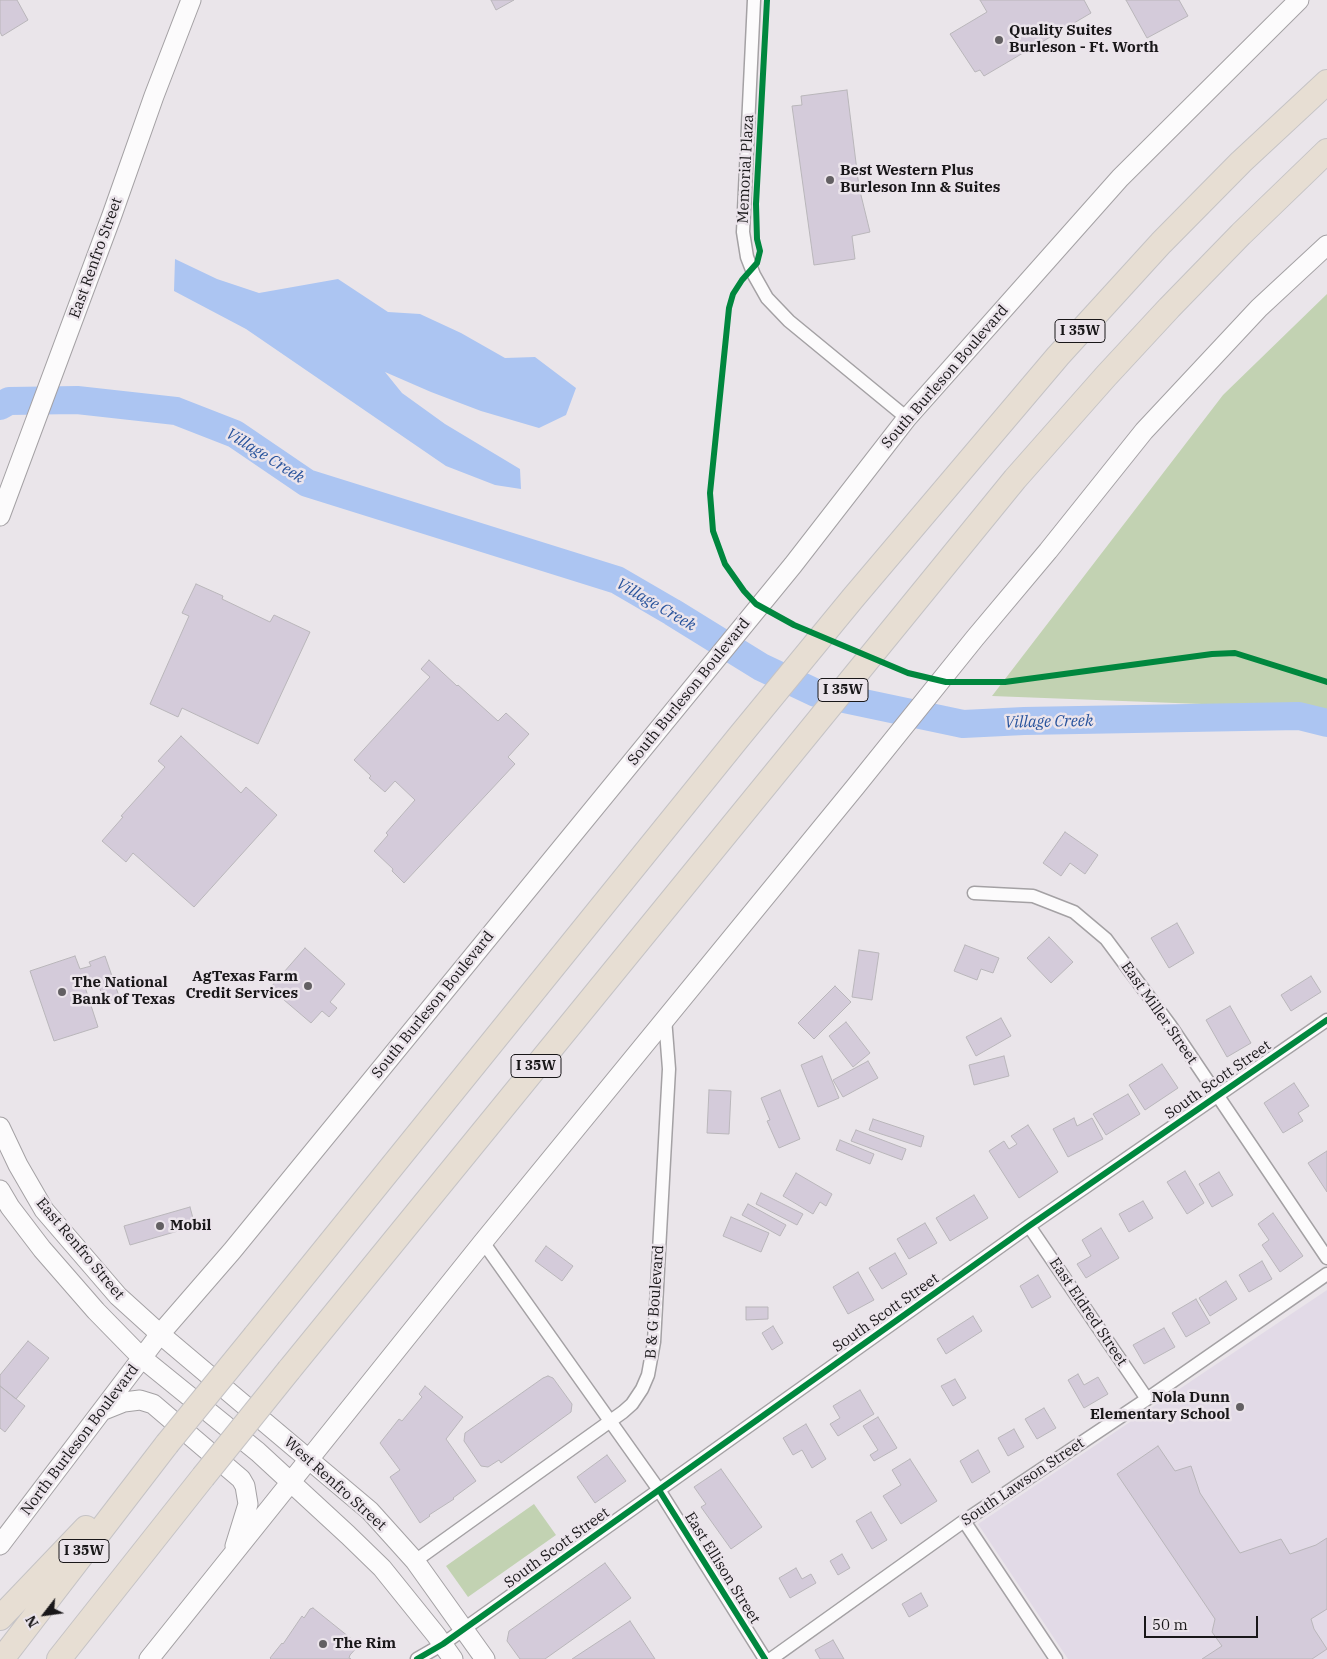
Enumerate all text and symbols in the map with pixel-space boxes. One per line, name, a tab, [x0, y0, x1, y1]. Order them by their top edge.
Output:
place label: Quality Suites Burleson - Ft. Worth	[1009, 22, 1159, 57]
marker: Quality Suites Burleson - Ft. Worth	[993, 34, 1005, 46]
street label: Memorial Plaza	[734, 114, 758, 224]
place label: Best Western Plus Burleson Inn & Suites	[840, 162, 1000, 197]
marker: Best Western Plus Burleson Inn & Suites	[824, 174, 836, 186]
street label: East Renfro Street	[66, 195, 126, 321]
street label: South Burleson Boulevard	[878, 302, 1012, 452]
road number: I 35W	[1055, 320, 1105, 342]
water label: Village Creek	[222, 424, 308, 488]
water label: Village Creek	[613, 574, 699, 636]
street label: South Burleson Boulevard	[624, 615, 754, 769]
road number: I 35W	[818, 678, 868, 702]
water label: Village Creek	[1004, 712, 1094, 732]
street label: South Burleson Boulevard	[368, 928, 498, 1082]
street label: East Miller Street	[1117, 958, 1201, 1068]
place label: AgTexas Farm Credit Services	[185, 968, 298, 1003]
place label: The National Bank of Texas	[72, 974, 175, 1009]
marker: AgTexas Farm Credit Services	[302, 980, 314, 992]
marker: The National Bank of Texas	[56, 986, 68, 998]
street label: South Scott Street	[1161, 1037, 1275, 1123]
road number: I 35W	[511, 1054, 561, 1078]
street label: East Renfro Street	[32, 1195, 128, 1303]
place label: Mobil	[170, 1217, 211, 1235]
marker: Mobil	[154, 1220, 166, 1232]
street label: B & G Boulevard	[642, 1244, 668, 1360]
street label: East Eldred Street	[1045, 1254, 1131, 1370]
street label: South Scott Street	[829, 1270, 943, 1356]
street label: North Burleson Boulevard	[17, 1361, 143, 1519]
place label: Nola Dunn Elementary School	[1090, 1389, 1230, 1424]
marker: Nola Dunn Elementary School	[1234, 1401, 1246, 1413]
street label: West Renfro Street	[280, 1433, 390, 1535]
street label: South Lawson Street	[958, 1434, 1088, 1530]
street label: South Scott Street	[501, 1504, 613, 1592]
street label: East Ellison Street	[680, 1509, 764, 1627]
road number: I 35W	[59, 1540, 109, 1562]
north arrow	[20, 1589, 70, 1639]
scale bar	[1147, 1606, 1261, 1638]
text: N	[21, 1612, 43, 1631]
text: 50 m	[1152, 1615, 1188, 1634]
place label: The Rim	[333, 1635, 396, 1653]
marker: The Rim	[317, 1638, 329, 1650]

